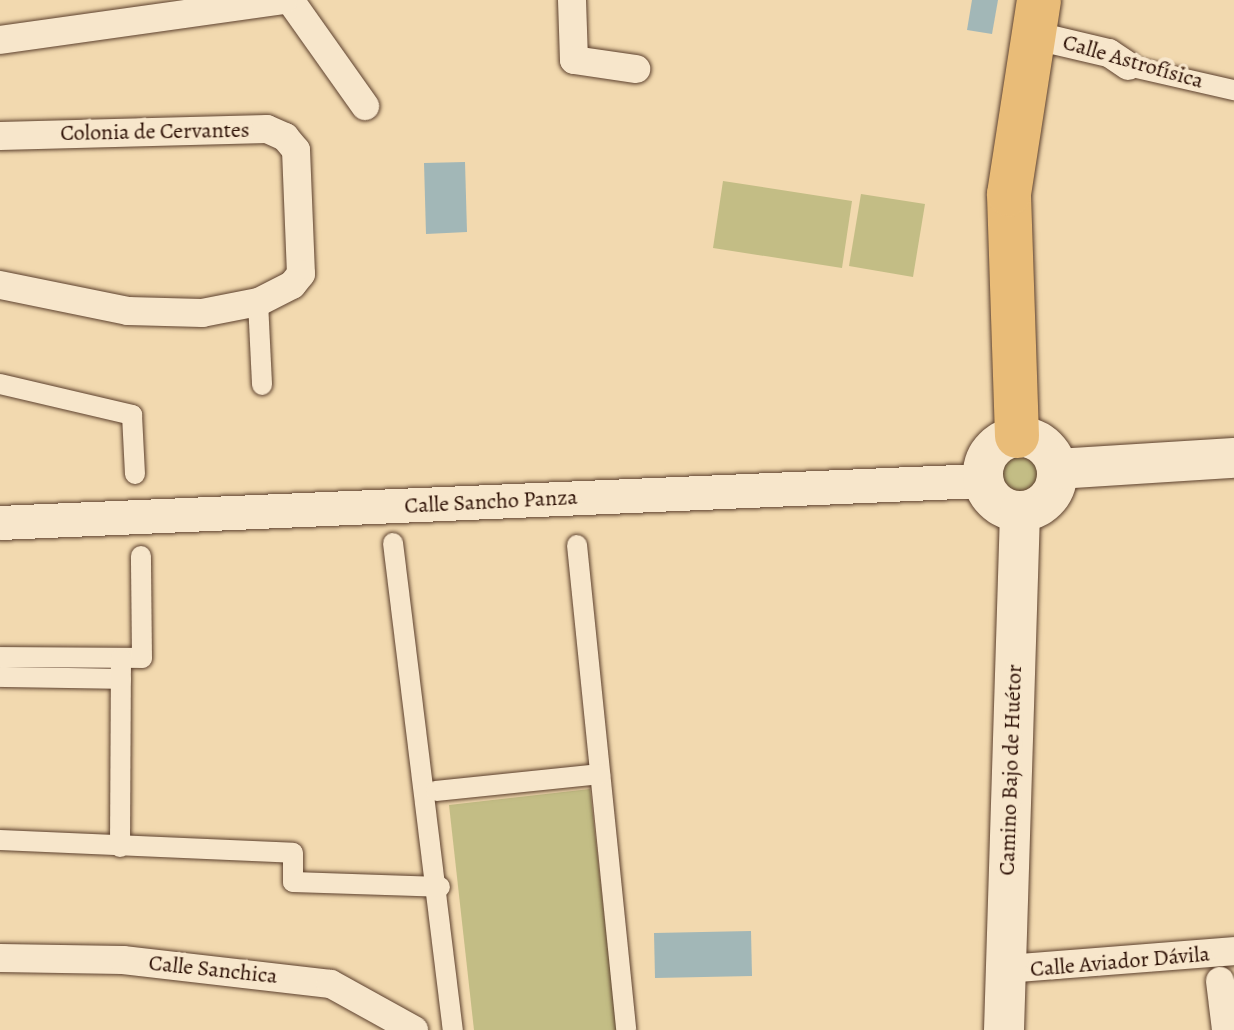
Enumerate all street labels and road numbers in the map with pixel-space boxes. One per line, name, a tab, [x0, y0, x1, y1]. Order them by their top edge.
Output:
street label: Calle Astrofísica	[1060, 29, 1206, 95]
street label: Colonia de Cervantes	[60, 117, 250, 147]
street label: Calle Sancho Panza	[404, 484, 578, 520]
street label: Camino Bajo de Huétor	[994, 664, 1028, 876]
street label: Calle Aviador Dávila	[1029, 941, 1211, 983]
street label: Calle Sanchica	[147, 950, 279, 990]

